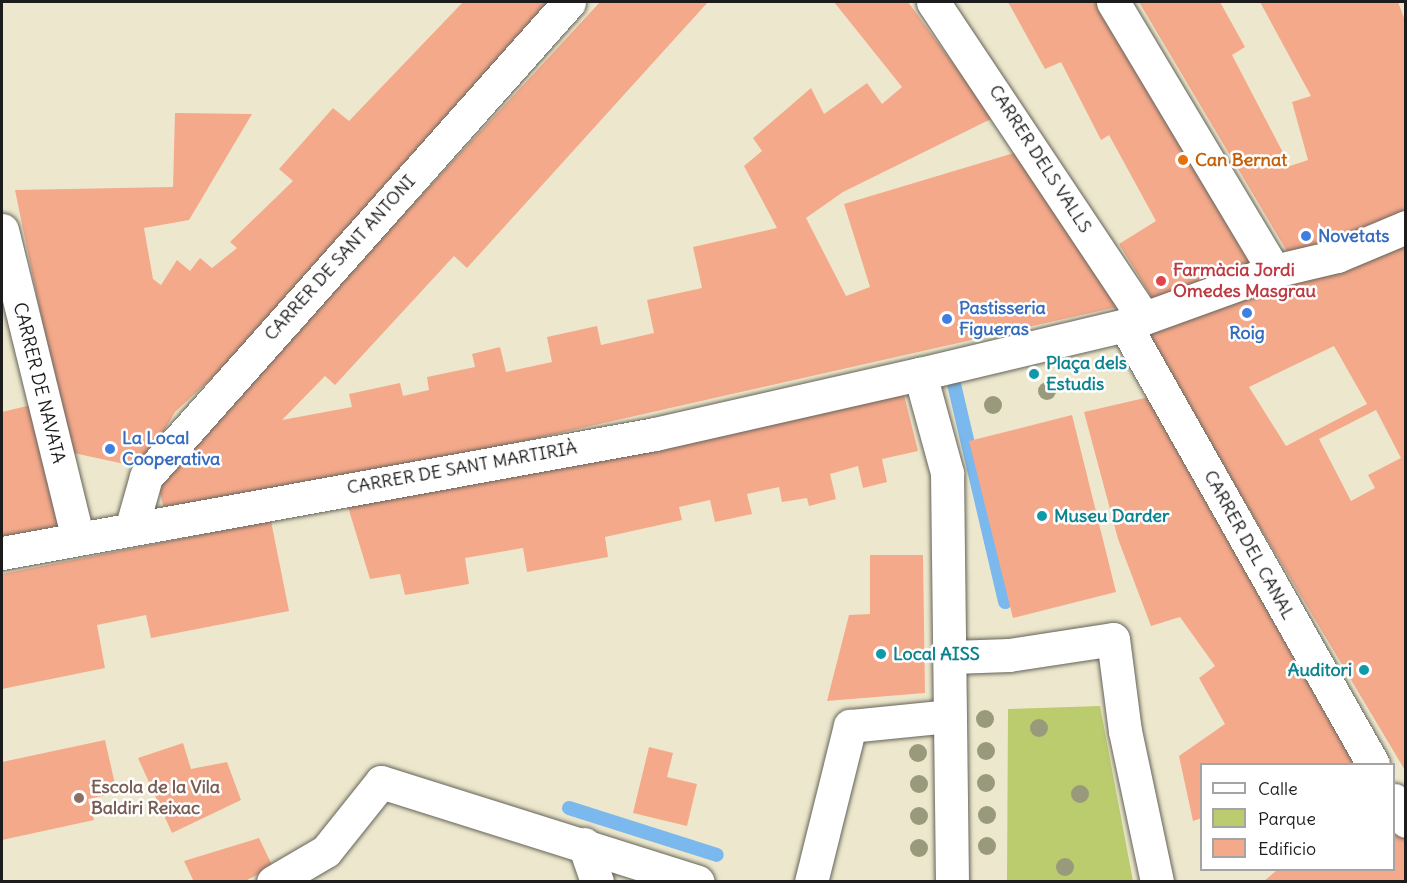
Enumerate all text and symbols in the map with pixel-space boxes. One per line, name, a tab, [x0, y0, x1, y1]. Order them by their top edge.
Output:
street label: CARRER DELS VALLS	[984, 81, 1096, 237]
place label: Can Bernat	[1195, 149, 1287, 171]
marker: Can Bernat	[1176, 153, 1190, 167]
street label: CARRER DE SANT ANTONI	[260, 171, 420, 345]
place label: Novetats	[1318, 225, 1389, 247]
marker: Novetats	[1299, 229, 1313, 243]
place label: Farmàcia Jordi Omedes Masgrau	[1173, 260, 1316, 302]
marker: Farmàcia Jordi Omedes Masgrau	[1154, 274, 1168, 288]
place label: Pastisseria Figueras	[959, 298, 1046, 340]
street label: CARRER DE NAVATA	[9, 300, 69, 466]
marker: Roig	[1240, 306, 1254, 320]
marker: Pastisseria Figueras	[940, 312, 954, 326]
place label: Roig	[1229, 322, 1265, 344]
place label: Plaça dels Estudis	[1046, 353, 1127, 395]
marker: Plaça dels Estudis	[1027, 367, 1041, 381]
place label: La Local Cooperativa	[122, 428, 220, 470]
street label: CARRER DE SANT MARTIRIÀ	[345, 437, 579, 499]
marker: La Local Cooperativa	[103, 442, 117, 456]
street label: CARRER DEL CANAL	[1199, 467, 1299, 623]
place label: Museu Darder	[1054, 505, 1169, 527]
marker: Museu Darder	[1035, 509, 1049, 523]
place label: Local AISS	[893, 643, 980, 665]
marker: Local AISS	[874, 647, 888, 661]
place label: Auditori	[1288, 659, 1352, 681]
marker: Auditori	[1357, 663, 1371, 677]
legend	[1200, 763, 1395, 871]
place label: Escola de la Vila Baldiri Reixac	[91, 777, 220, 820]
text: Calle	[1258, 777, 1298, 800]
marker: Escola de la Vila Baldiri Reixac	[72, 791, 86, 805]
text: Parque	[1258, 807, 1316, 830]
text: Edificio	[1258, 837, 1316, 860]

